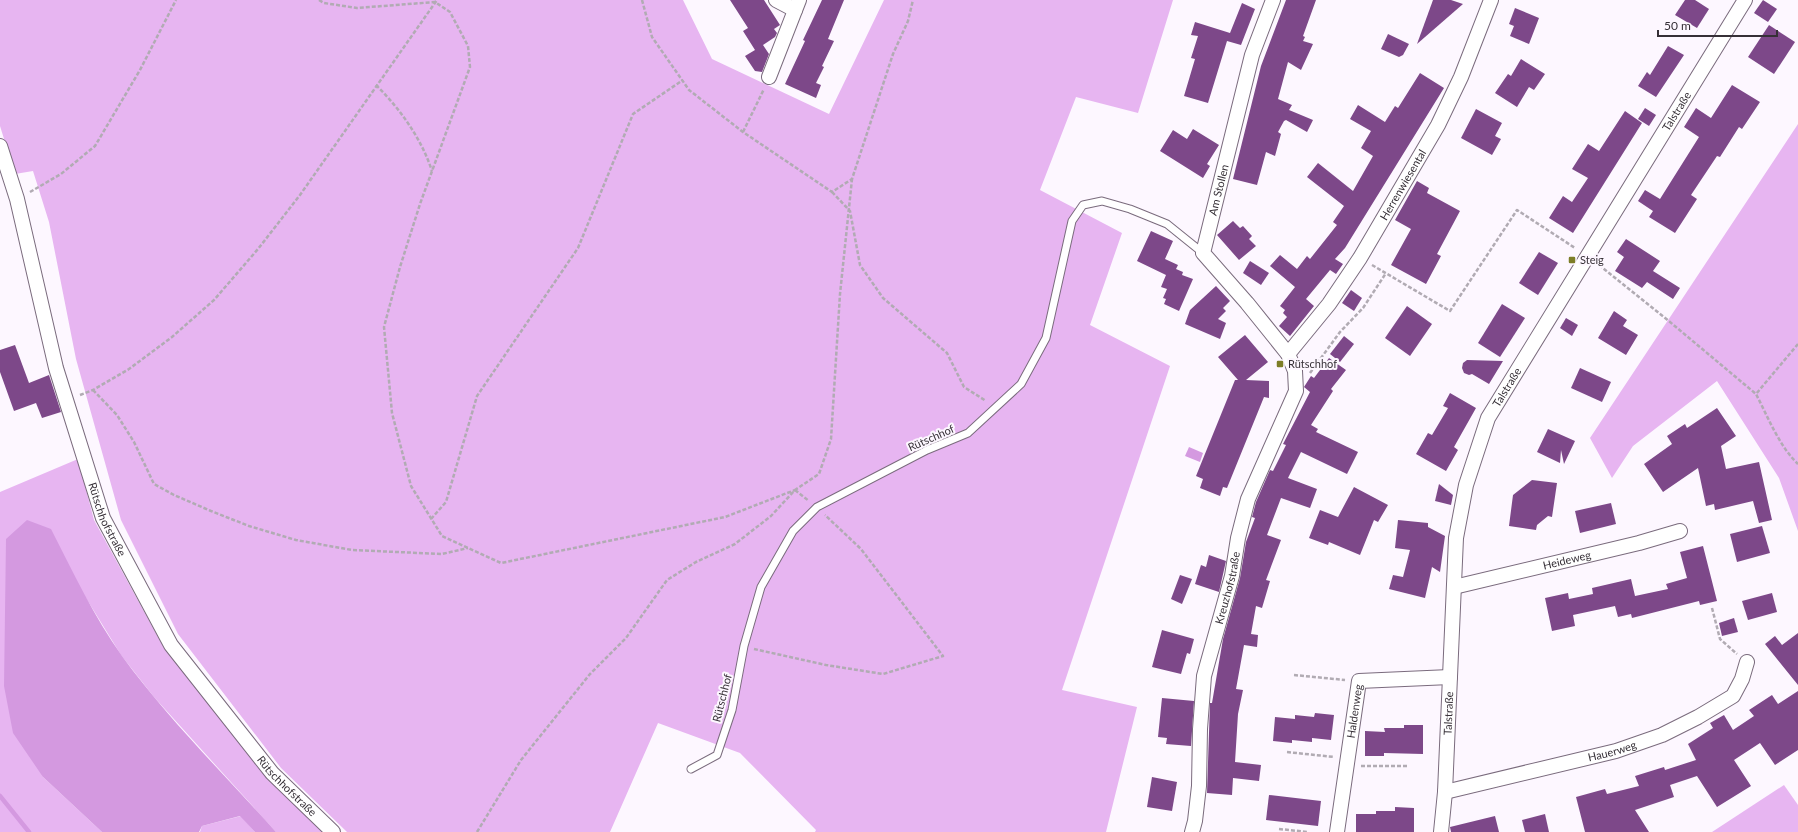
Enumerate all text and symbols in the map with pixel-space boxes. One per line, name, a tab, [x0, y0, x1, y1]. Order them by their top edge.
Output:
scale bar	[1658, 12, 1777, 38]
text: 50 m	[1664, 18, 1691, 33]
street label: Talstraße	[1659, 89, 1693, 133]
street label: Herrenwiesental	[1377, 147, 1428, 222]
street label: Am Stollen	[1206, 163, 1231, 217]
place label: Steig	[1580, 253, 1604, 266]
marker: Steig	[1567, 255, 1577, 265]
place label: Rütschhof	[1288, 357, 1337, 370]
marker: Rütschhof	[1275, 359, 1285, 369]
street label: Talstraße	[1490, 365, 1524, 409]
street label: Rütschhof	[906, 422, 956, 453]
street label: Rütschhofstraße	[86, 481, 129, 558]
street label: Heideweg	[1542, 548, 1592, 572]
street label: Kreuzhofstraße	[1212, 550, 1242, 626]
street label: Rütschhof	[709, 672, 734, 723]
street label: Haldenweg	[1344, 683, 1364, 739]
street label: Talstraße	[1440, 691, 1455, 735]
street label: Hauerweg	[1586, 737, 1638, 764]
street label: Rütschhofstraße	[255, 753, 320, 819]

